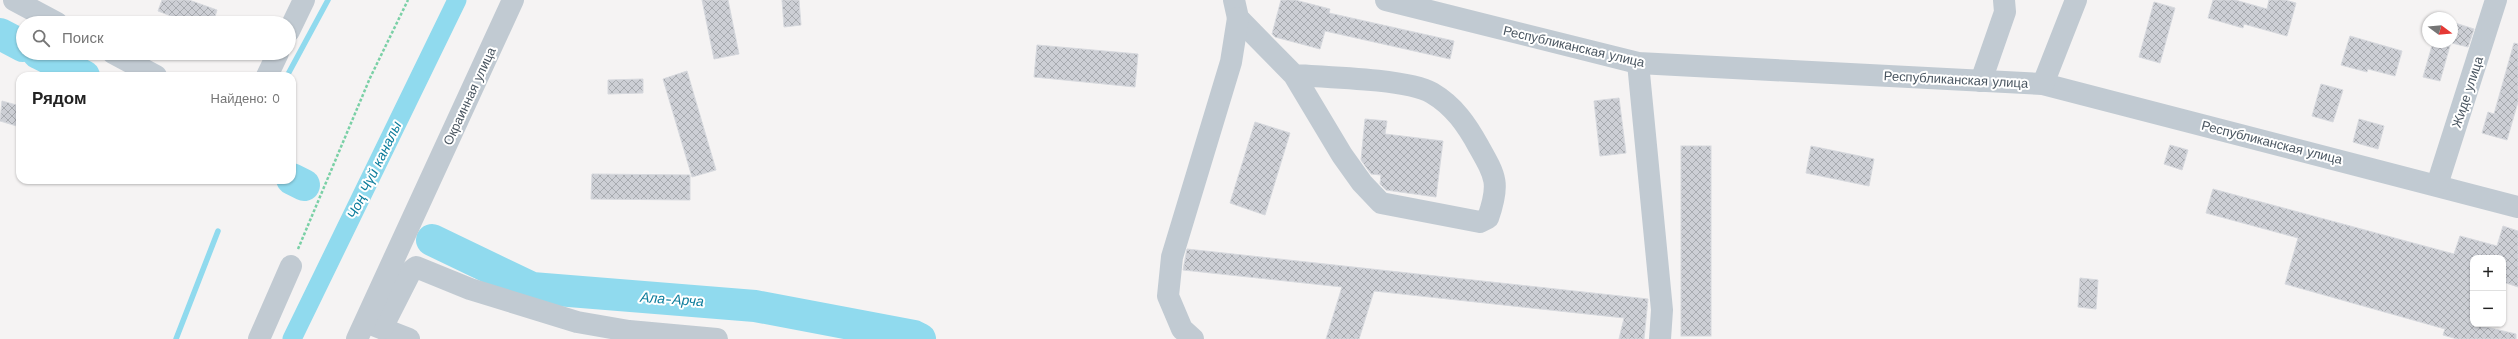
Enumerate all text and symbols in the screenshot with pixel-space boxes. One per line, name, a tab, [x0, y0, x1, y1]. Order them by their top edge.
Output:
north arrow	[2422, 12, 2458, 48]
search box	[16, 16, 296, 60]
street label: Республиканская улица	[1502, 23, 1647, 70]
icon: search	[30, 27, 52, 49]
text: Поиск	[62, 29, 104, 47]
street label: Окраинная улица	[440, 44, 499, 148]
street label: Жиде улица	[2449, 54, 2486, 130]
street label: Республиканская улица	[1883, 68, 2029, 91]
text: Рядом	[32, 88, 87, 108]
text: Найдено: 0	[211, 91, 280, 106]
water label: Чоң Чүй каналы	[343, 118, 405, 221]
street label: Республиканская улица	[2200, 118, 2345, 167]
map controls	[2470, 255, 2506, 327]
button: +	[2470, 255, 2506, 291]
water label: Ала-Арча	[639, 289, 705, 309]
button: −	[2470, 291, 2506, 327]

